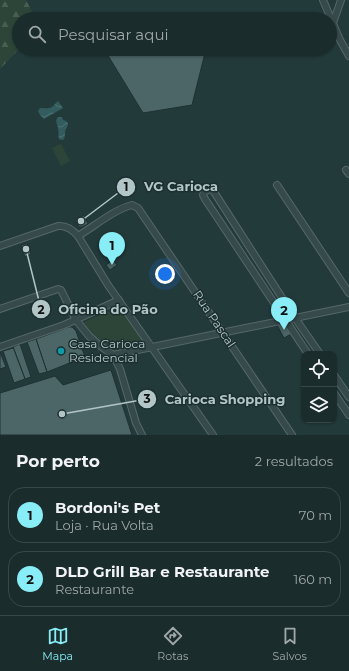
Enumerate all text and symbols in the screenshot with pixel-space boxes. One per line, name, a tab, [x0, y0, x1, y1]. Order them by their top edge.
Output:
search box	[12, 12, 337, 56]
icon: search	[26, 23, 48, 45]
text: Pesquisar aqui	[58, 25, 169, 44]
callout: VG Carioca	[116, 174, 226, 199]
text: VG Carioca	[143, 178, 218, 194]
text: 1	[124, 179, 128, 194]
pin: 1	[99, 232, 125, 265]
your location	[155, 264, 175, 284]
street label: Rua Pascal	[190, 287, 239, 350]
callout: Oficina do Pão	[31, 297, 166, 322]
pin: 2	[271, 297, 297, 330]
text: Oficina do Pão	[58, 301, 158, 317]
text: 2	[37, 302, 45, 317]
place label: Casa Carioca Residencial	[69, 336, 145, 365]
marker: Casa Carioca Residencial	[56, 346, 66, 356]
map controls	[301, 351, 337, 423]
button: locate	[301, 351, 337, 387]
callout: Carioca Shopping	[137, 387, 294, 412]
button: layers	[301, 387, 337, 423]
text: 3	[142, 391, 151, 406]
text: Carioca Shopping	[165, 391, 285, 407]
text: Por perto	[16, 451, 100, 471]
text: 2 resultados	[255, 453, 333, 469]
text: Bordoni's Pet	[55, 498, 160, 517]
text: 1	[27, 507, 33, 523]
text: 70 m	[299, 507, 332, 523]
text: Loja · Rua Volta	[55, 517, 154, 533]
text: DLD Grill Bar e Restaurante	[55, 562, 270, 581]
text: 2	[26, 571, 34, 587]
text: 160 m	[294, 571, 332, 587]
text: Restaurante	[55, 581, 134, 597]
tab: Mapa	[42, 625, 73, 663]
tab: Rotas	[157, 625, 188, 663]
tab: Salvos	[273, 625, 307, 663]

